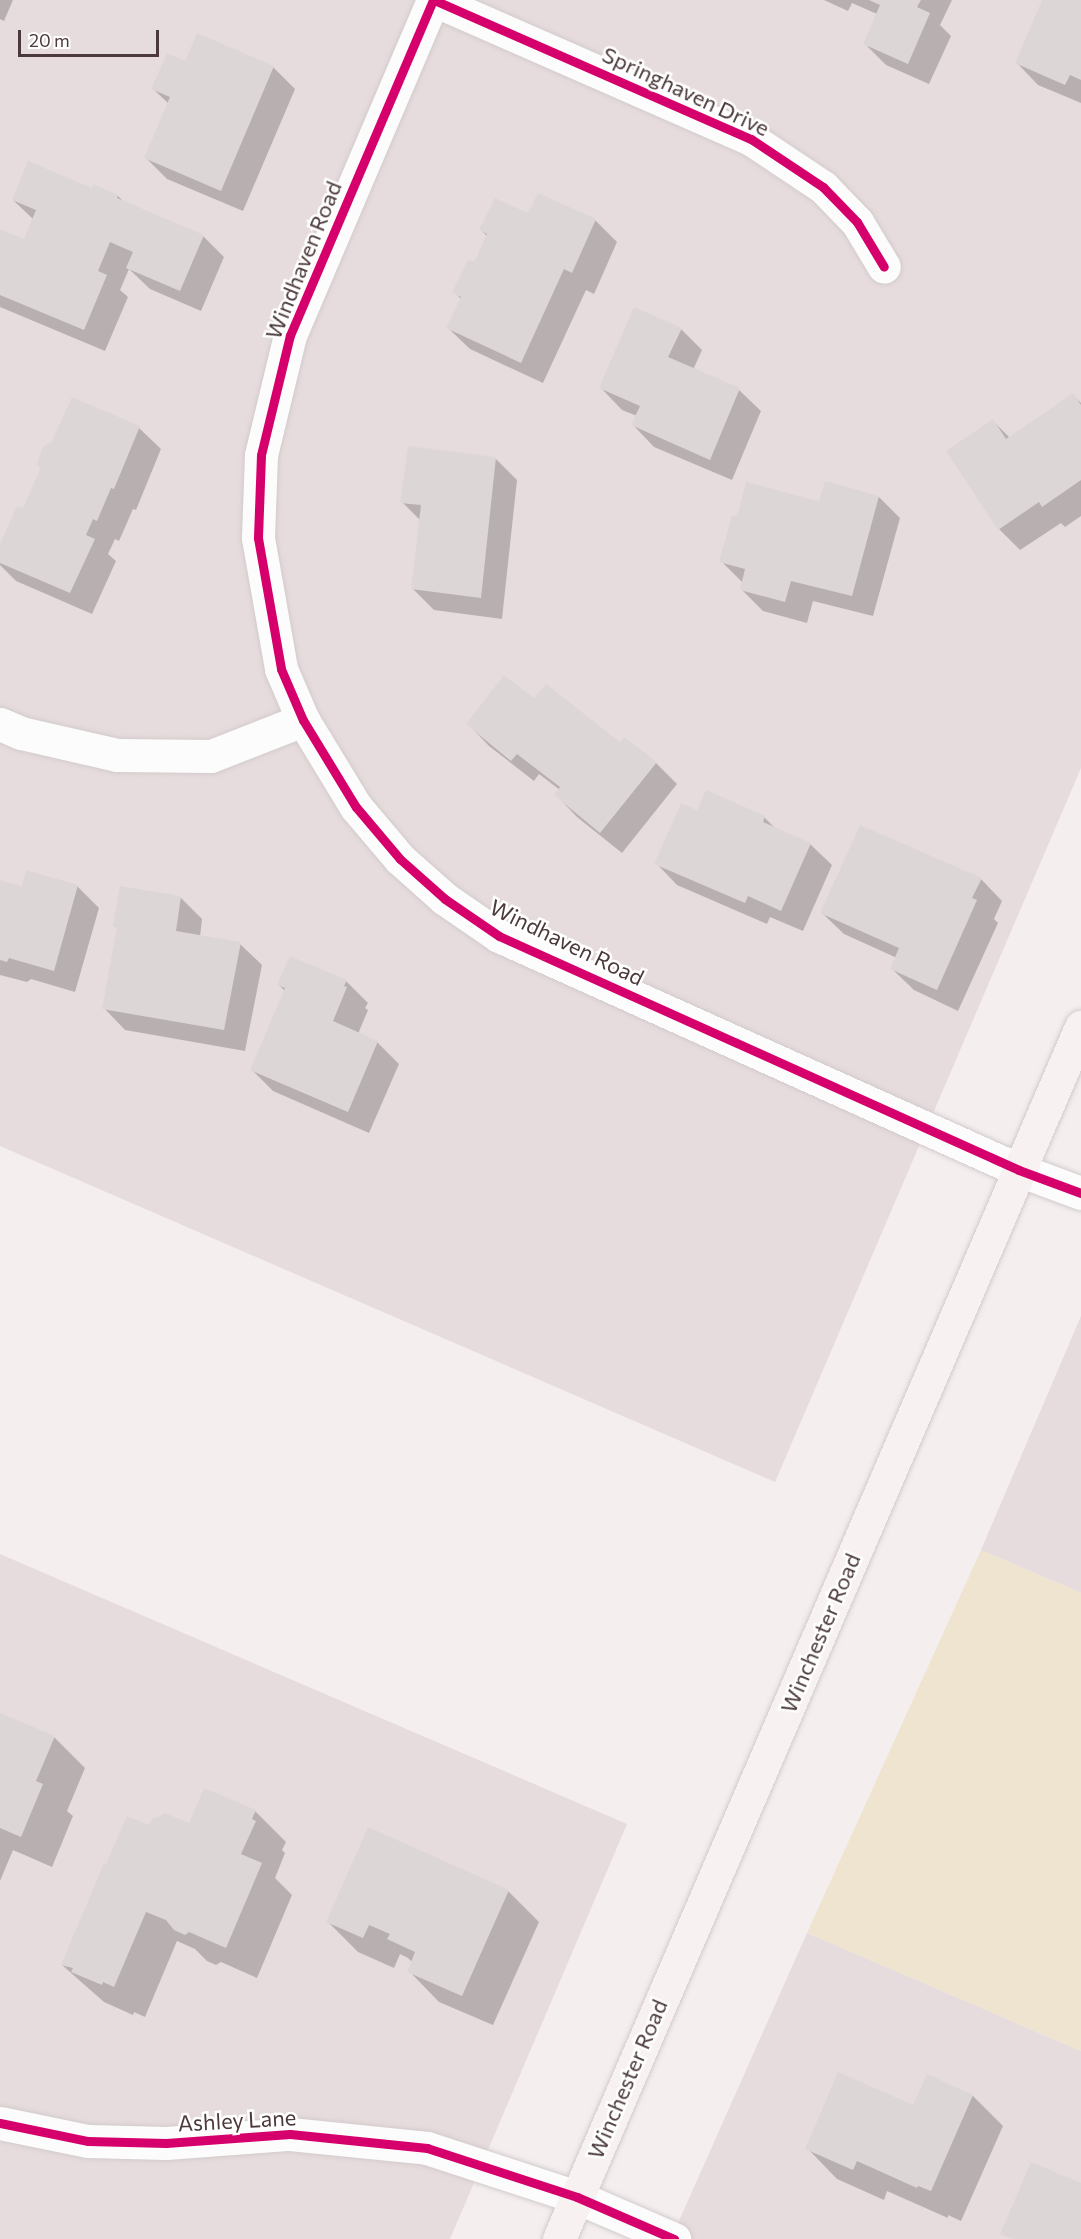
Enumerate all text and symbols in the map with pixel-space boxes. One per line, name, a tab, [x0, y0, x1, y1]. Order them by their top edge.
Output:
scale bar	[21, 18, 162, 56]
text: 20 m	[29, 29, 70, 51]
street label: Springhaven Drive	[598, 41, 774, 141]
street label: Windhaven Road	[259, 177, 347, 343]
street label: Windhaven Road	[486, 893, 648, 991]
street label: Winchester Road	[775, 1549, 865, 1717]
street label: Winchester Road	[582, 1995, 672, 2163]
street label: Ashley Lane	[177, 2104, 297, 2136]

